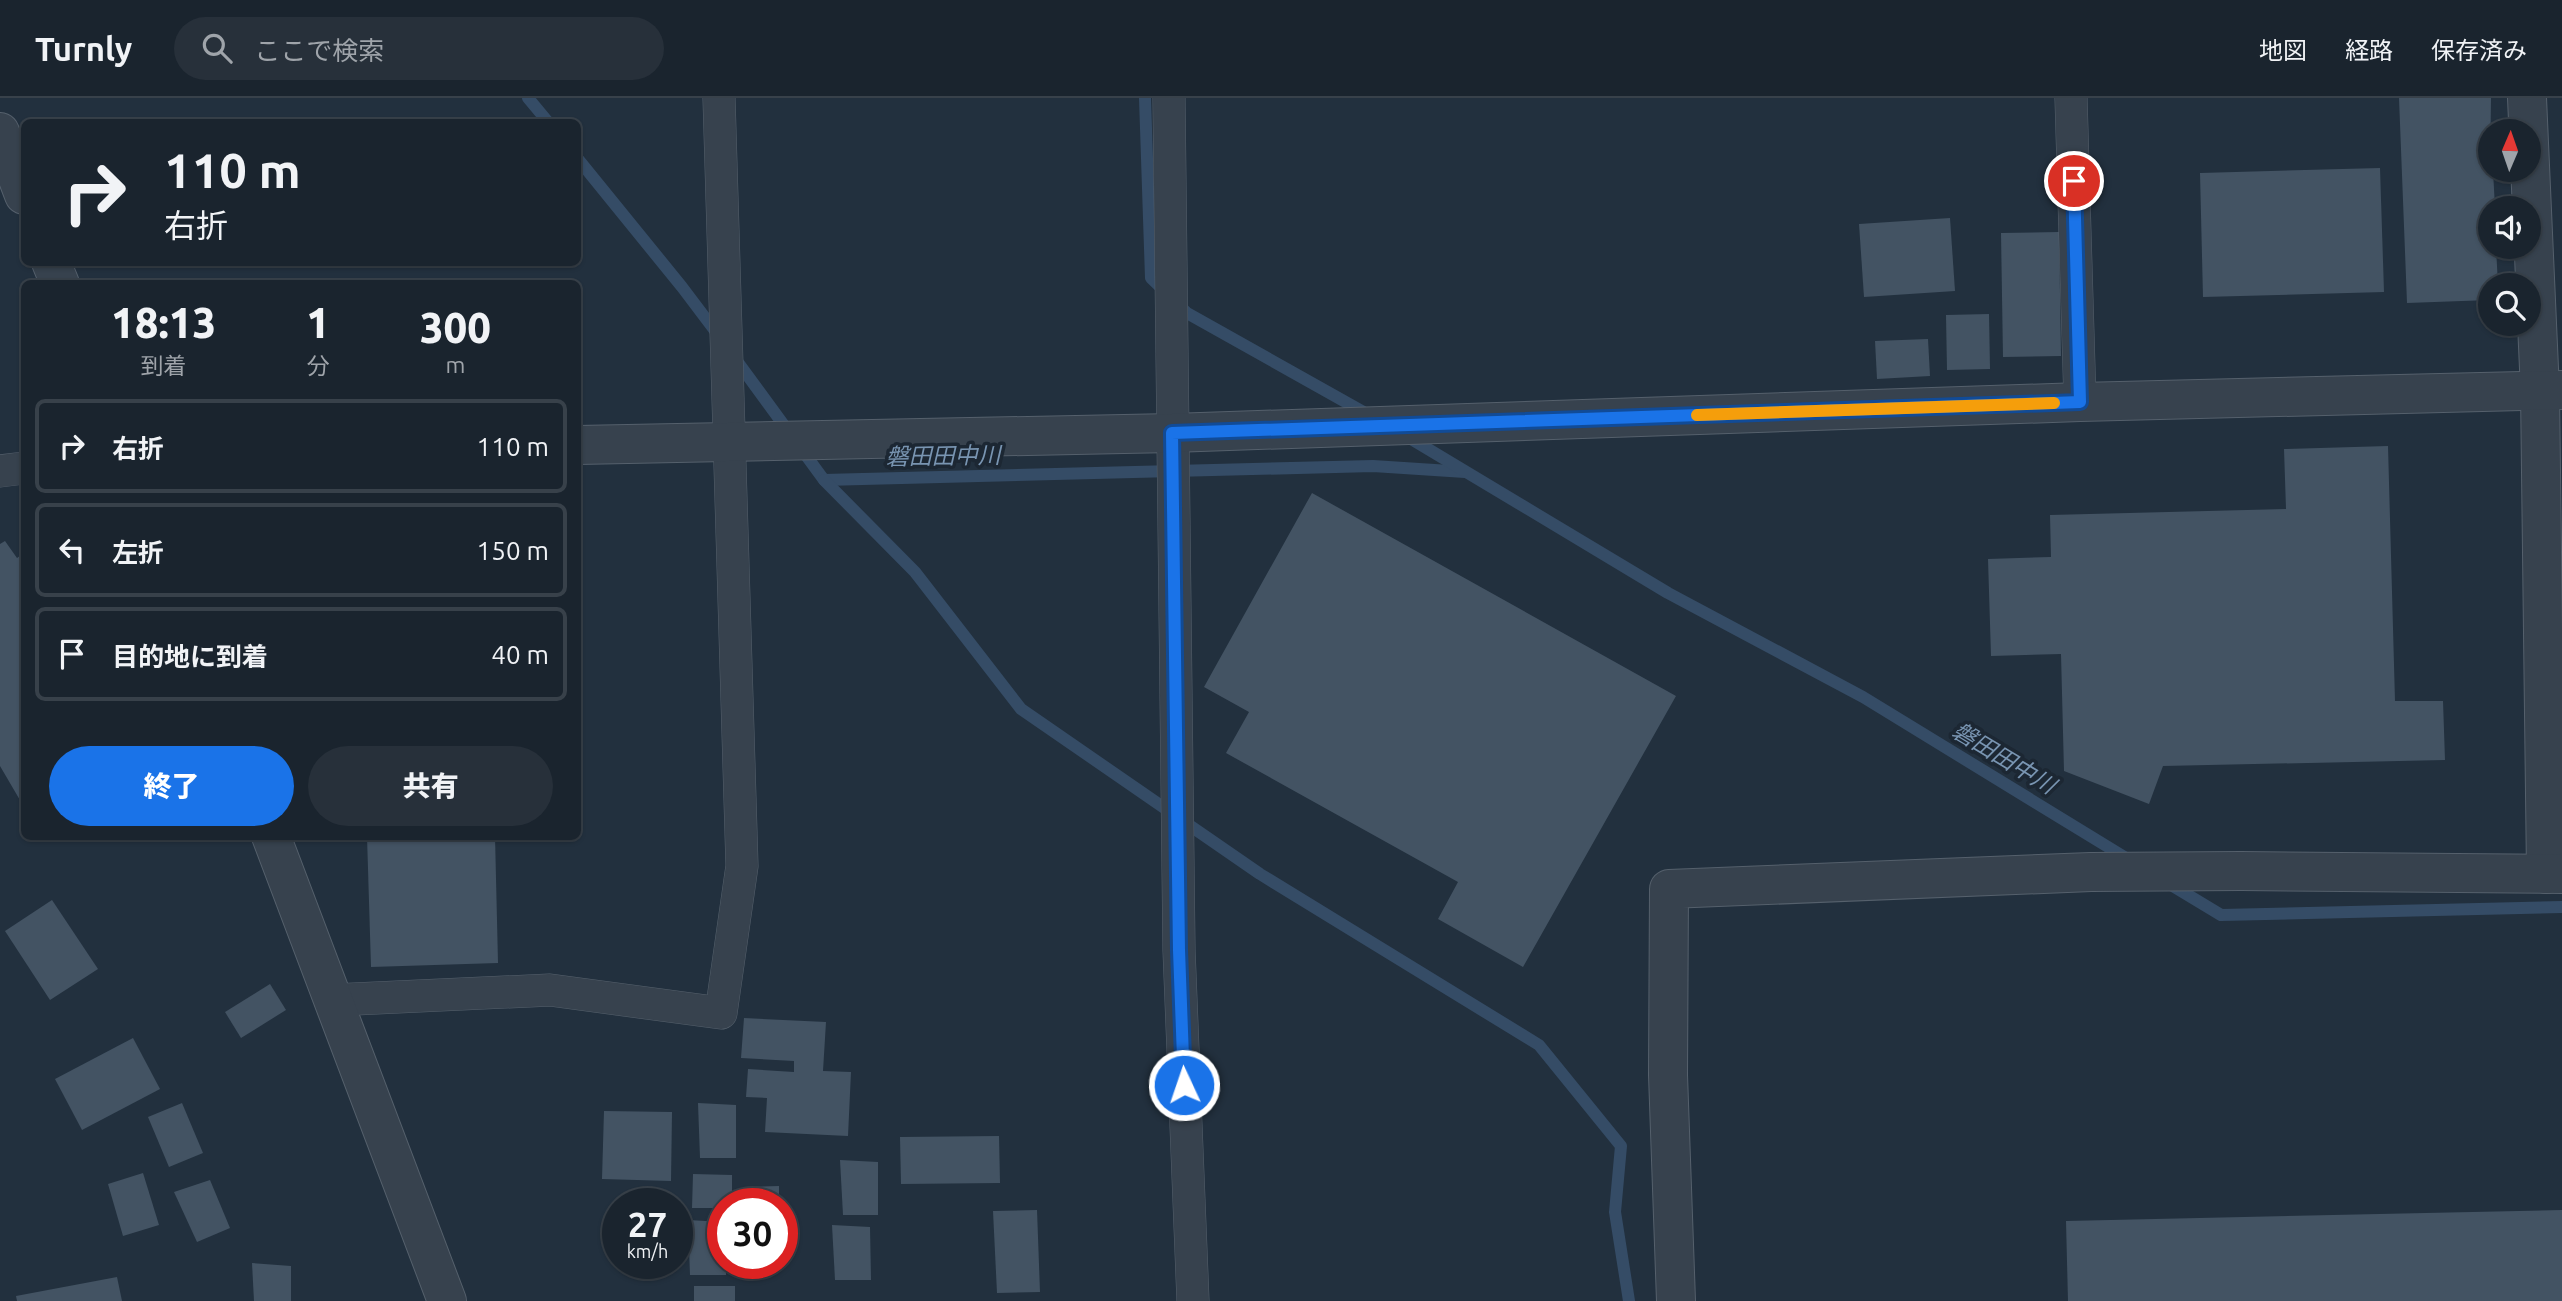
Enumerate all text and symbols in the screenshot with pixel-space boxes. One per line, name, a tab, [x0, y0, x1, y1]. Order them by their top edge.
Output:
search box	[174, 17, 664, 80]
icon: search	[198, 29, 236, 67]
text: Turnly	[35, 30, 132, 67]
text: ここで検索	[254, 36, 384, 65]
text: 地図	[2259, 37, 2307, 64]
text: 経路	[2345, 37, 2393, 64]
text: 保存済み	[2431, 37, 2527, 64]
north arrow	[2478, 119, 2541, 182]
map controls	[2478, 119, 2541, 336]
text: 110 m	[164, 142, 301, 197]
icon: right	[49, 147, 140, 238]
pin	[2044, 151, 2104, 211]
icon: arrive	[2055, 162, 2093, 200]
button: sound	[2478, 196, 2541, 259]
text: 右折	[164, 207, 228, 243]
button: search	[2478, 273, 2541, 336]
text: 18:13	[111, 299, 216, 346]
text: 1	[306, 299, 330, 346]
text: 300	[420, 304, 491, 351]
text: m	[446, 352, 465, 377]
text: 到着	[141, 353, 187, 378]
text: 分	[307, 353, 330, 378]
icon: right	[53, 427, 91, 465]
text: 110 m	[477, 432, 549, 461]
text: 右折	[112, 434, 164, 463]
water label: 磐田田中川	[885, 442, 1004, 469]
icon: left	[53, 531, 91, 569]
text: 150 m	[477, 536, 549, 565]
text: 左折	[112, 538, 164, 567]
icon: arrive	[53, 635, 91, 673]
text: 40 m	[491, 640, 549, 669]
text: 目的地に到着	[112, 642, 268, 671]
water label: 磐田田中川	[1949, 717, 2063, 799]
button: 終了	[49, 746, 294, 826]
button: 共有	[308, 746, 553, 826]
position arrow	[1147, 1048, 1221, 1122]
speed limit sign: 30	[707, 1188, 798, 1279]
text: 27	[628, 1204, 667, 1244]
text: km/h	[627, 1241, 668, 1261]

